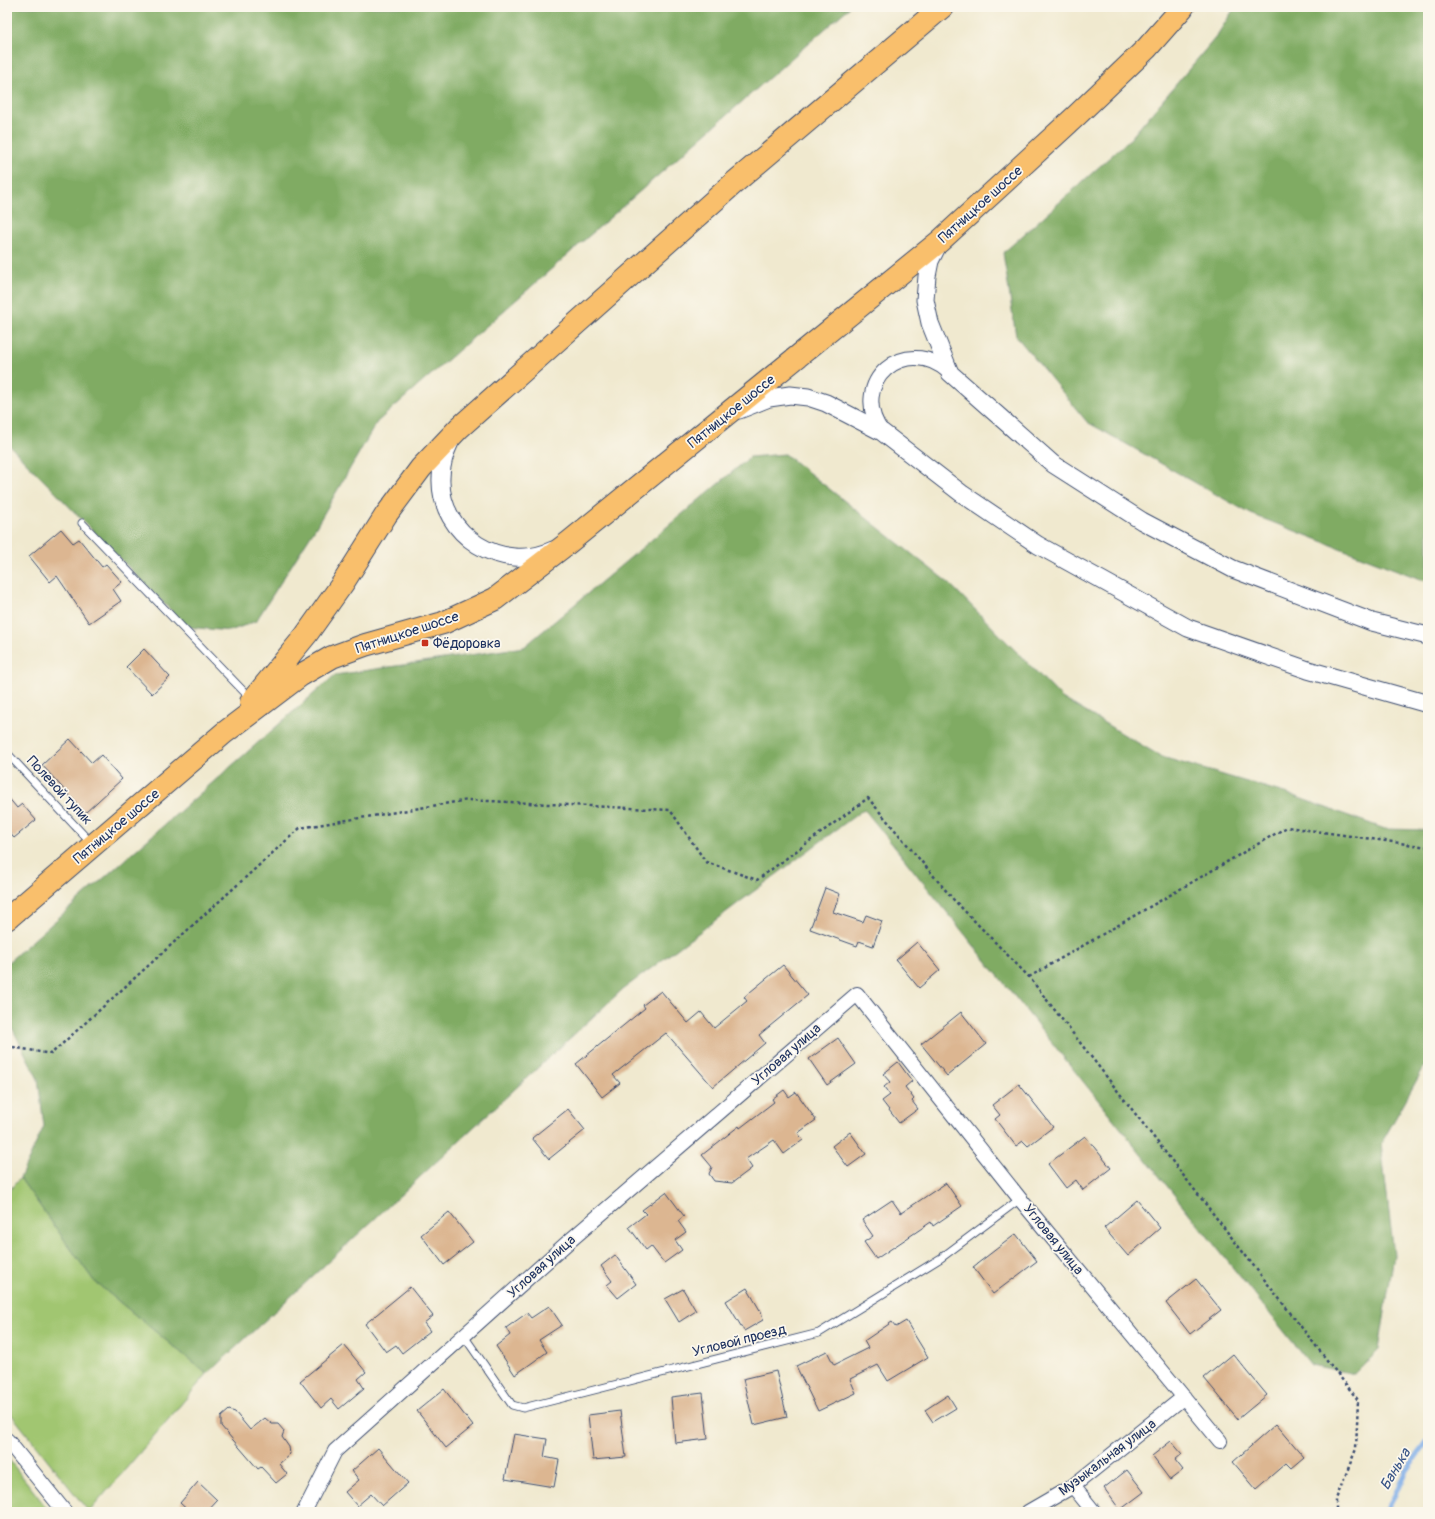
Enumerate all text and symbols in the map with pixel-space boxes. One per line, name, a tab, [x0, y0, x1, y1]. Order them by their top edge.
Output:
street label: Пятницкое шоссе	[935, 162, 1026, 247]
street label: Пятницкое шоссе	[684, 371, 778, 452]
street label: Пятницкое шоссе	[354, 608, 461, 657]
place label: Фёдоровка	[433, 635, 501, 652]
marker: Фёдоровка	[420, 638, 430, 648]
street label: Полевой тупик	[23, 752, 96, 828]
street label: Пятницкое шоссе	[70, 785, 163, 867]
street label: Угловая улица	[748, 1020, 824, 1089]
street label: Угловая улица	[1020, 1201, 1087, 1278]
street label: Угловая улица	[504, 1231, 579, 1301]
street label: Угловой проезд	[691, 1321, 788, 1360]
street label: Музыкальная улица	[1055, 1415, 1159, 1499]
water label: Банька	[1376, 1444, 1416, 1493]

